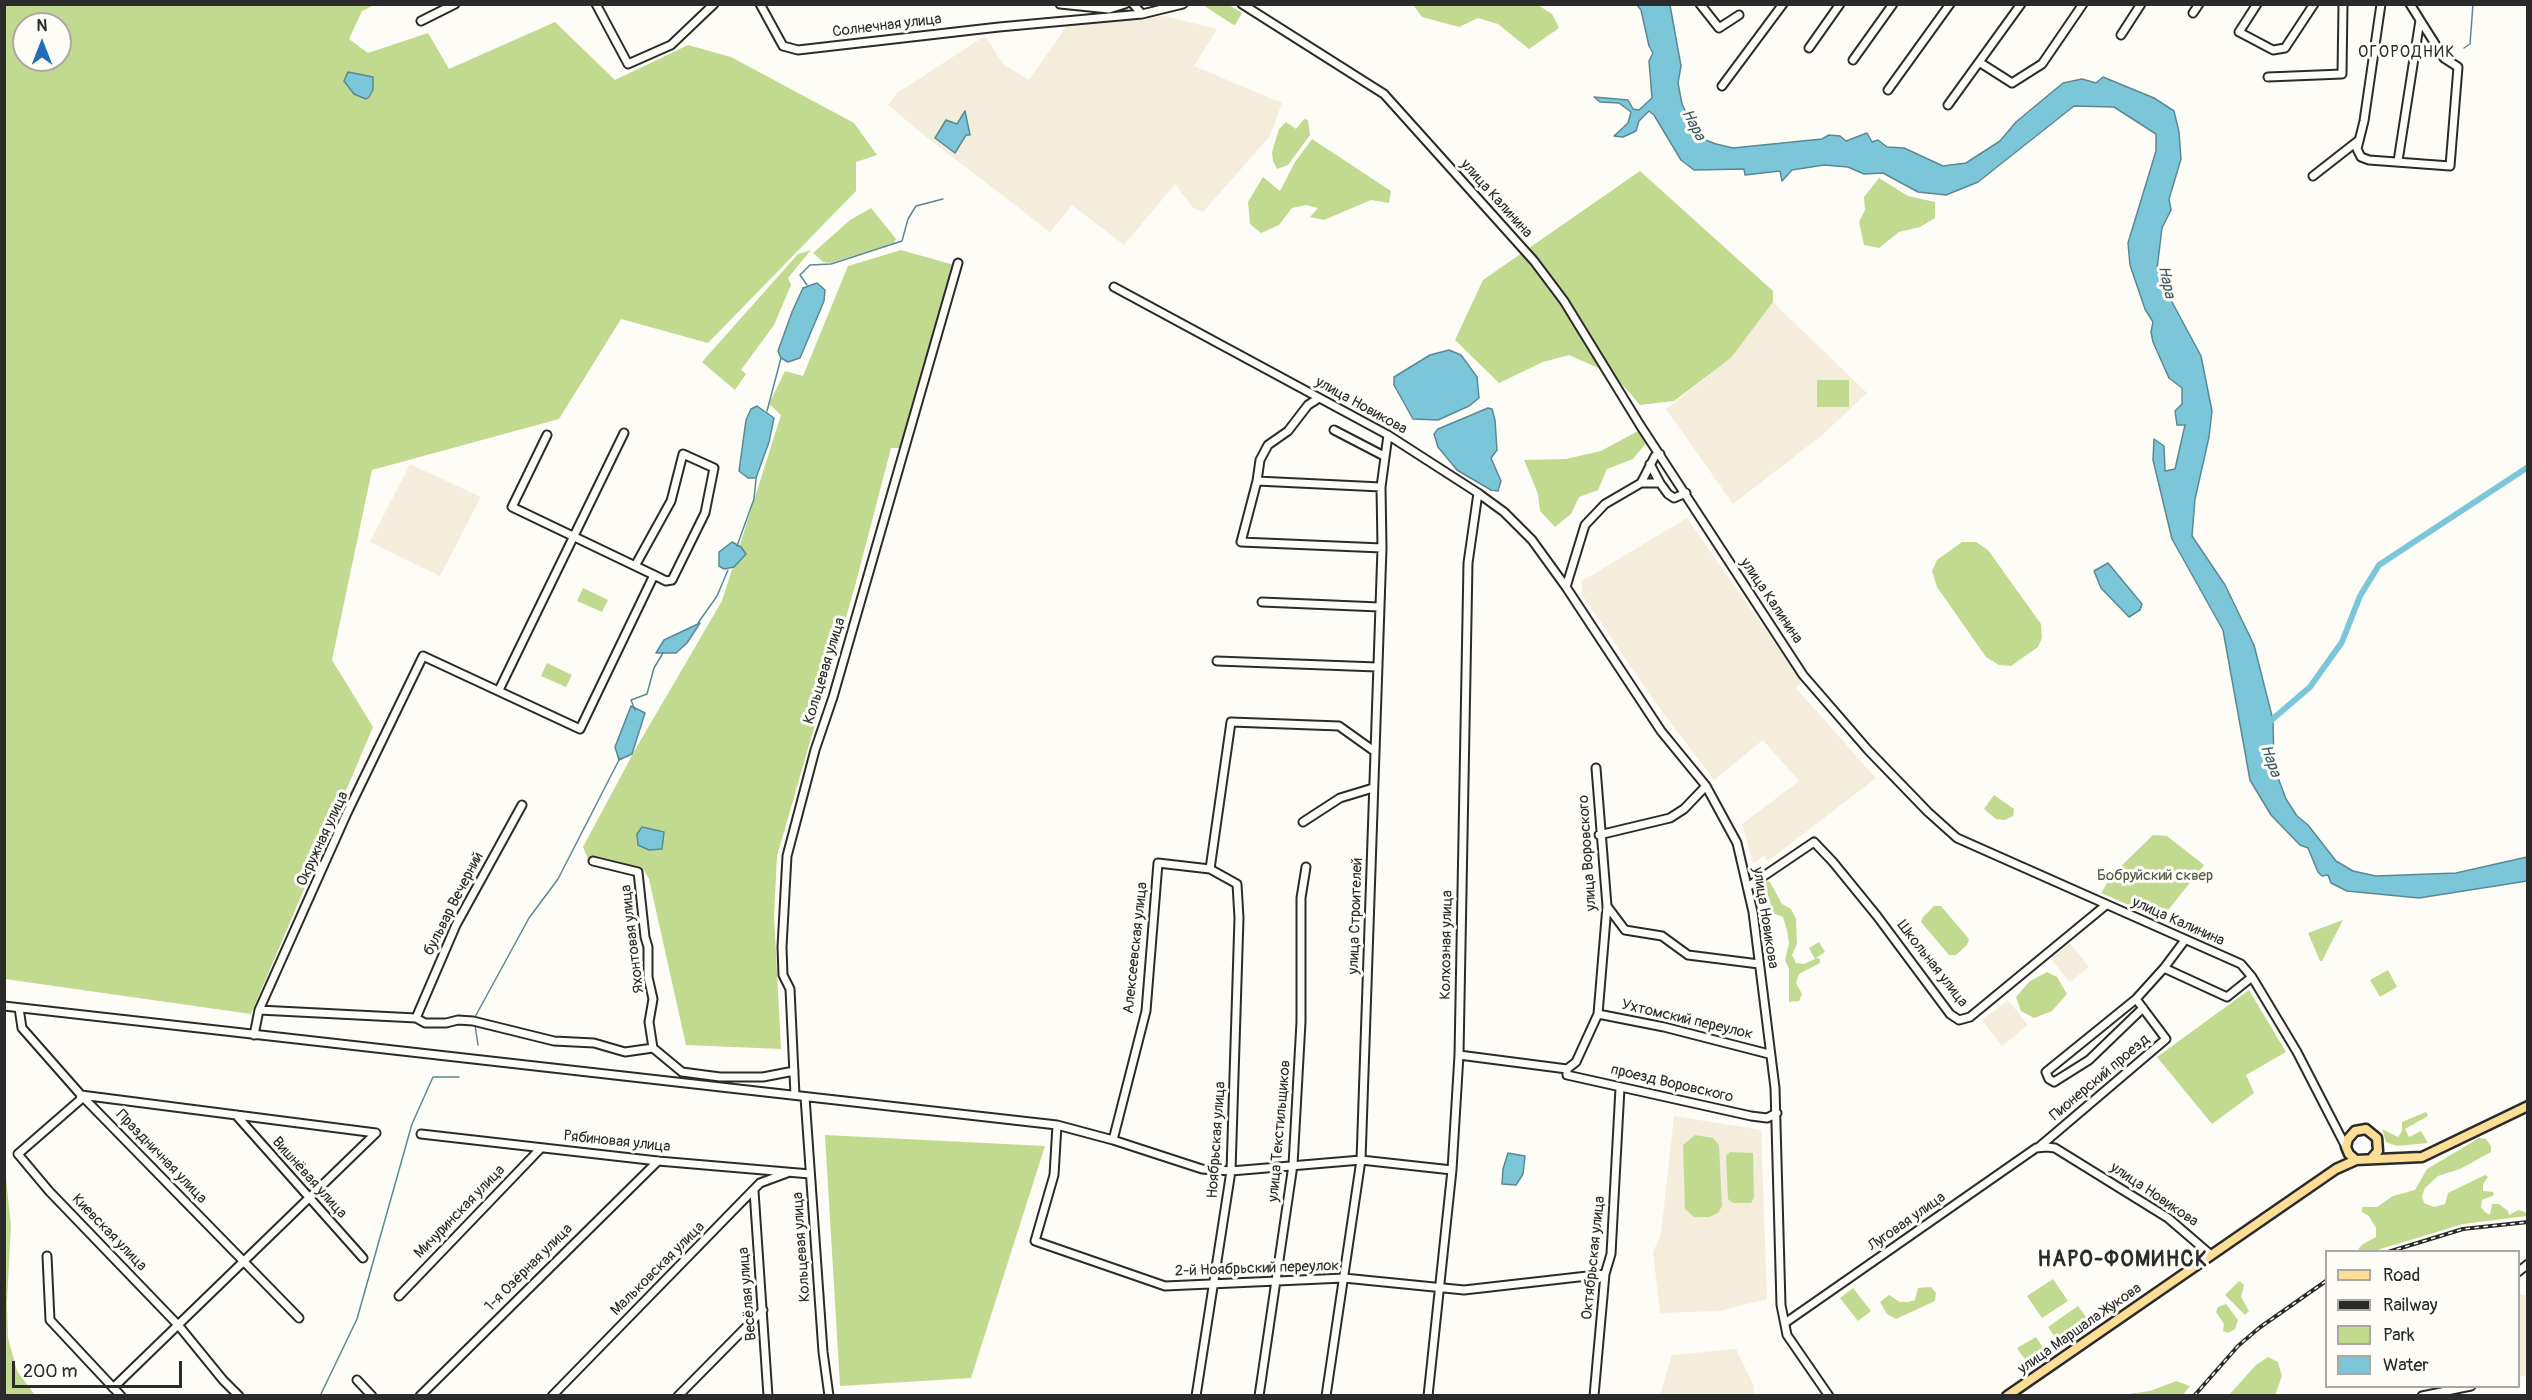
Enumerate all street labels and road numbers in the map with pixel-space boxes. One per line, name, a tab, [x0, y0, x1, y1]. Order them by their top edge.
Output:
street label: Солнечная улица	[831, 10, 943, 42]
street label: улица Калинина	[1456, 156, 1536, 242]
street label: улица Новикова	[1312, 373, 1410, 439]
street label: улица Калинина	[1736, 555, 1806, 647]
street label: Кольцевая улица	[800, 616, 850, 726]
street label: Окружная улица	[293, 789, 353, 889]
street label: улица Воровского	[1575, 794, 1601, 912]
street label: бульвар Вечерний	[420, 849, 488, 959]
street label: улица Строителей	[1345, 857, 1367, 975]
street label: улица Новикова	[1748, 866, 1782, 970]
street label: Алексеевская улица	[1120, 881, 1152, 1015]
street label: Яхонтовая улица	[617, 884, 649, 994]
street label: Колхозная улица	[1437, 890, 1457, 1000]
street label: улица Калинина	[2129, 894, 2227, 950]
street label: Школьная улица	[1893, 917, 1971, 1011]
street label: Ухтомский переулок	[1620, 996, 1754, 1044]
street label: Пионерский проезд	[2046, 1031, 2154, 1125]
street label: улица Текстильщиков	[1265, 1059, 1295, 1203]
street label: проезд Воровского	[1609, 1061, 1735, 1107]
street label: Ноябрьская улица	[1204, 1081, 1230, 1199]
street label: Праздничная улица	[112, 1106, 210, 1208]
street label: Рябиновая улица	[563, 1127, 671, 1157]
street label: Вишнёвая улица	[268, 1134, 350, 1222]
street label: улица Новикова	[2107, 1159, 2201, 1231]
street label: Мичуринская улица	[411, 1162, 509, 1262]
street label: Луговая улица	[1865, 1189, 1949, 1255]
street label: Киевская улица	[68, 1191, 150, 1275]
street label: Кольцевая улица	[789, 1191, 815, 1303]
street label: Октябрьская улица	[1579, 1195, 1609, 1321]
street label: Мальковская улица	[607, 1218, 709, 1320]
street label: 1-я Озёрная улица	[481, 1220, 577, 1316]
street label: Весёлая улица	[735, 1246, 761, 1342]
street label: 2-й Ноябрьский переулок	[1174, 1257, 1340, 1281]
street label: улица Маршала Жукова	[2015, 1280, 2145, 1378]

